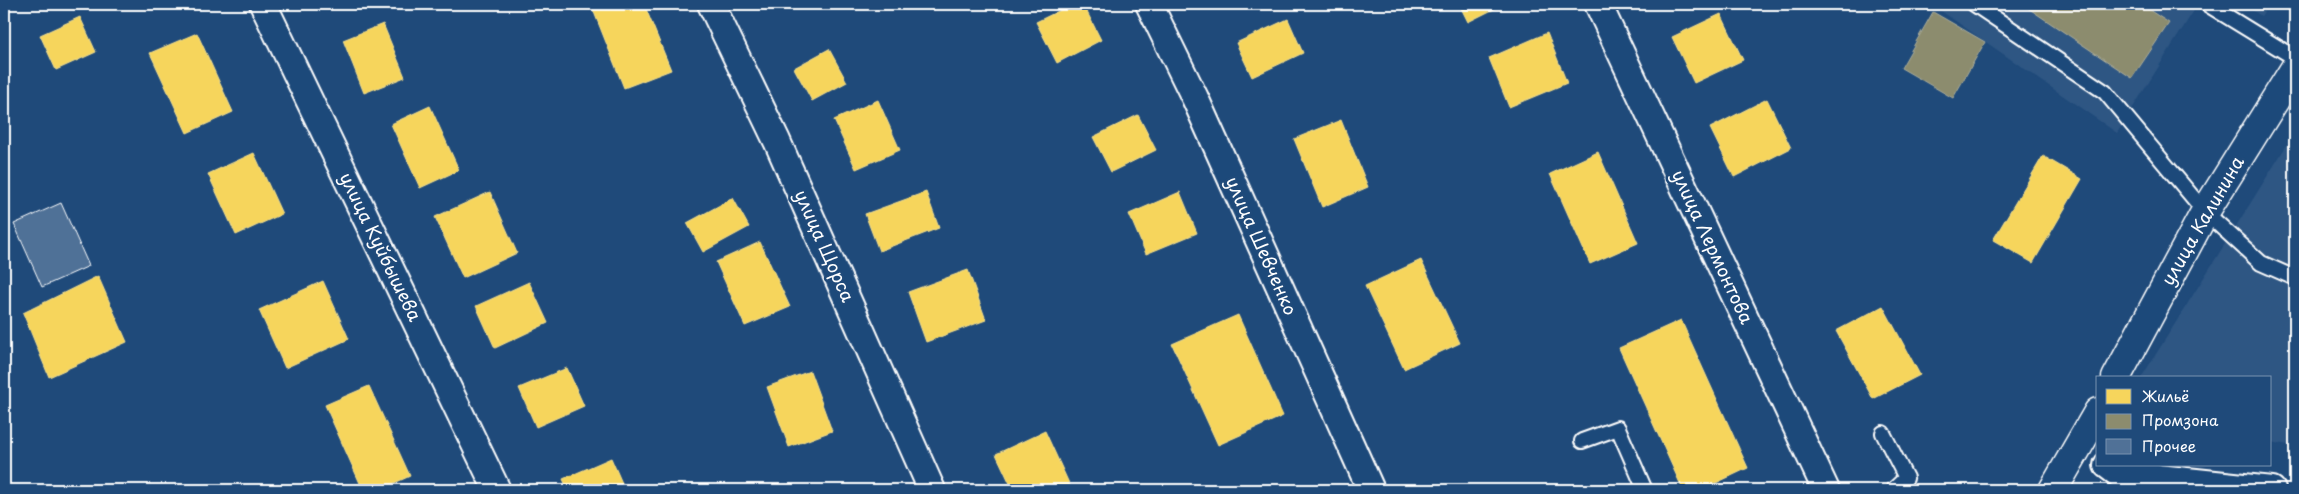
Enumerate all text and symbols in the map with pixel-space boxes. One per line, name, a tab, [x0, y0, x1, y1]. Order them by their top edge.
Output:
street label: улица Калинина	[2154, 150, 2250, 290]
street label: улица Лермонтова	[1666, 165, 1761, 329]
street label: улица Куйбышева	[334, 167, 430, 326]
street label: улица Шевченко	[1220, 172, 1305, 319]
street label: улица Щорса	[789, 185, 862, 307]
legend	[2096, 376, 2272, 466]
text: Жильё	[2141, 384, 2189, 407]
text: Промзона	[2142, 408, 2219, 431]
text: Прочее	[2142, 434, 2196, 457]

